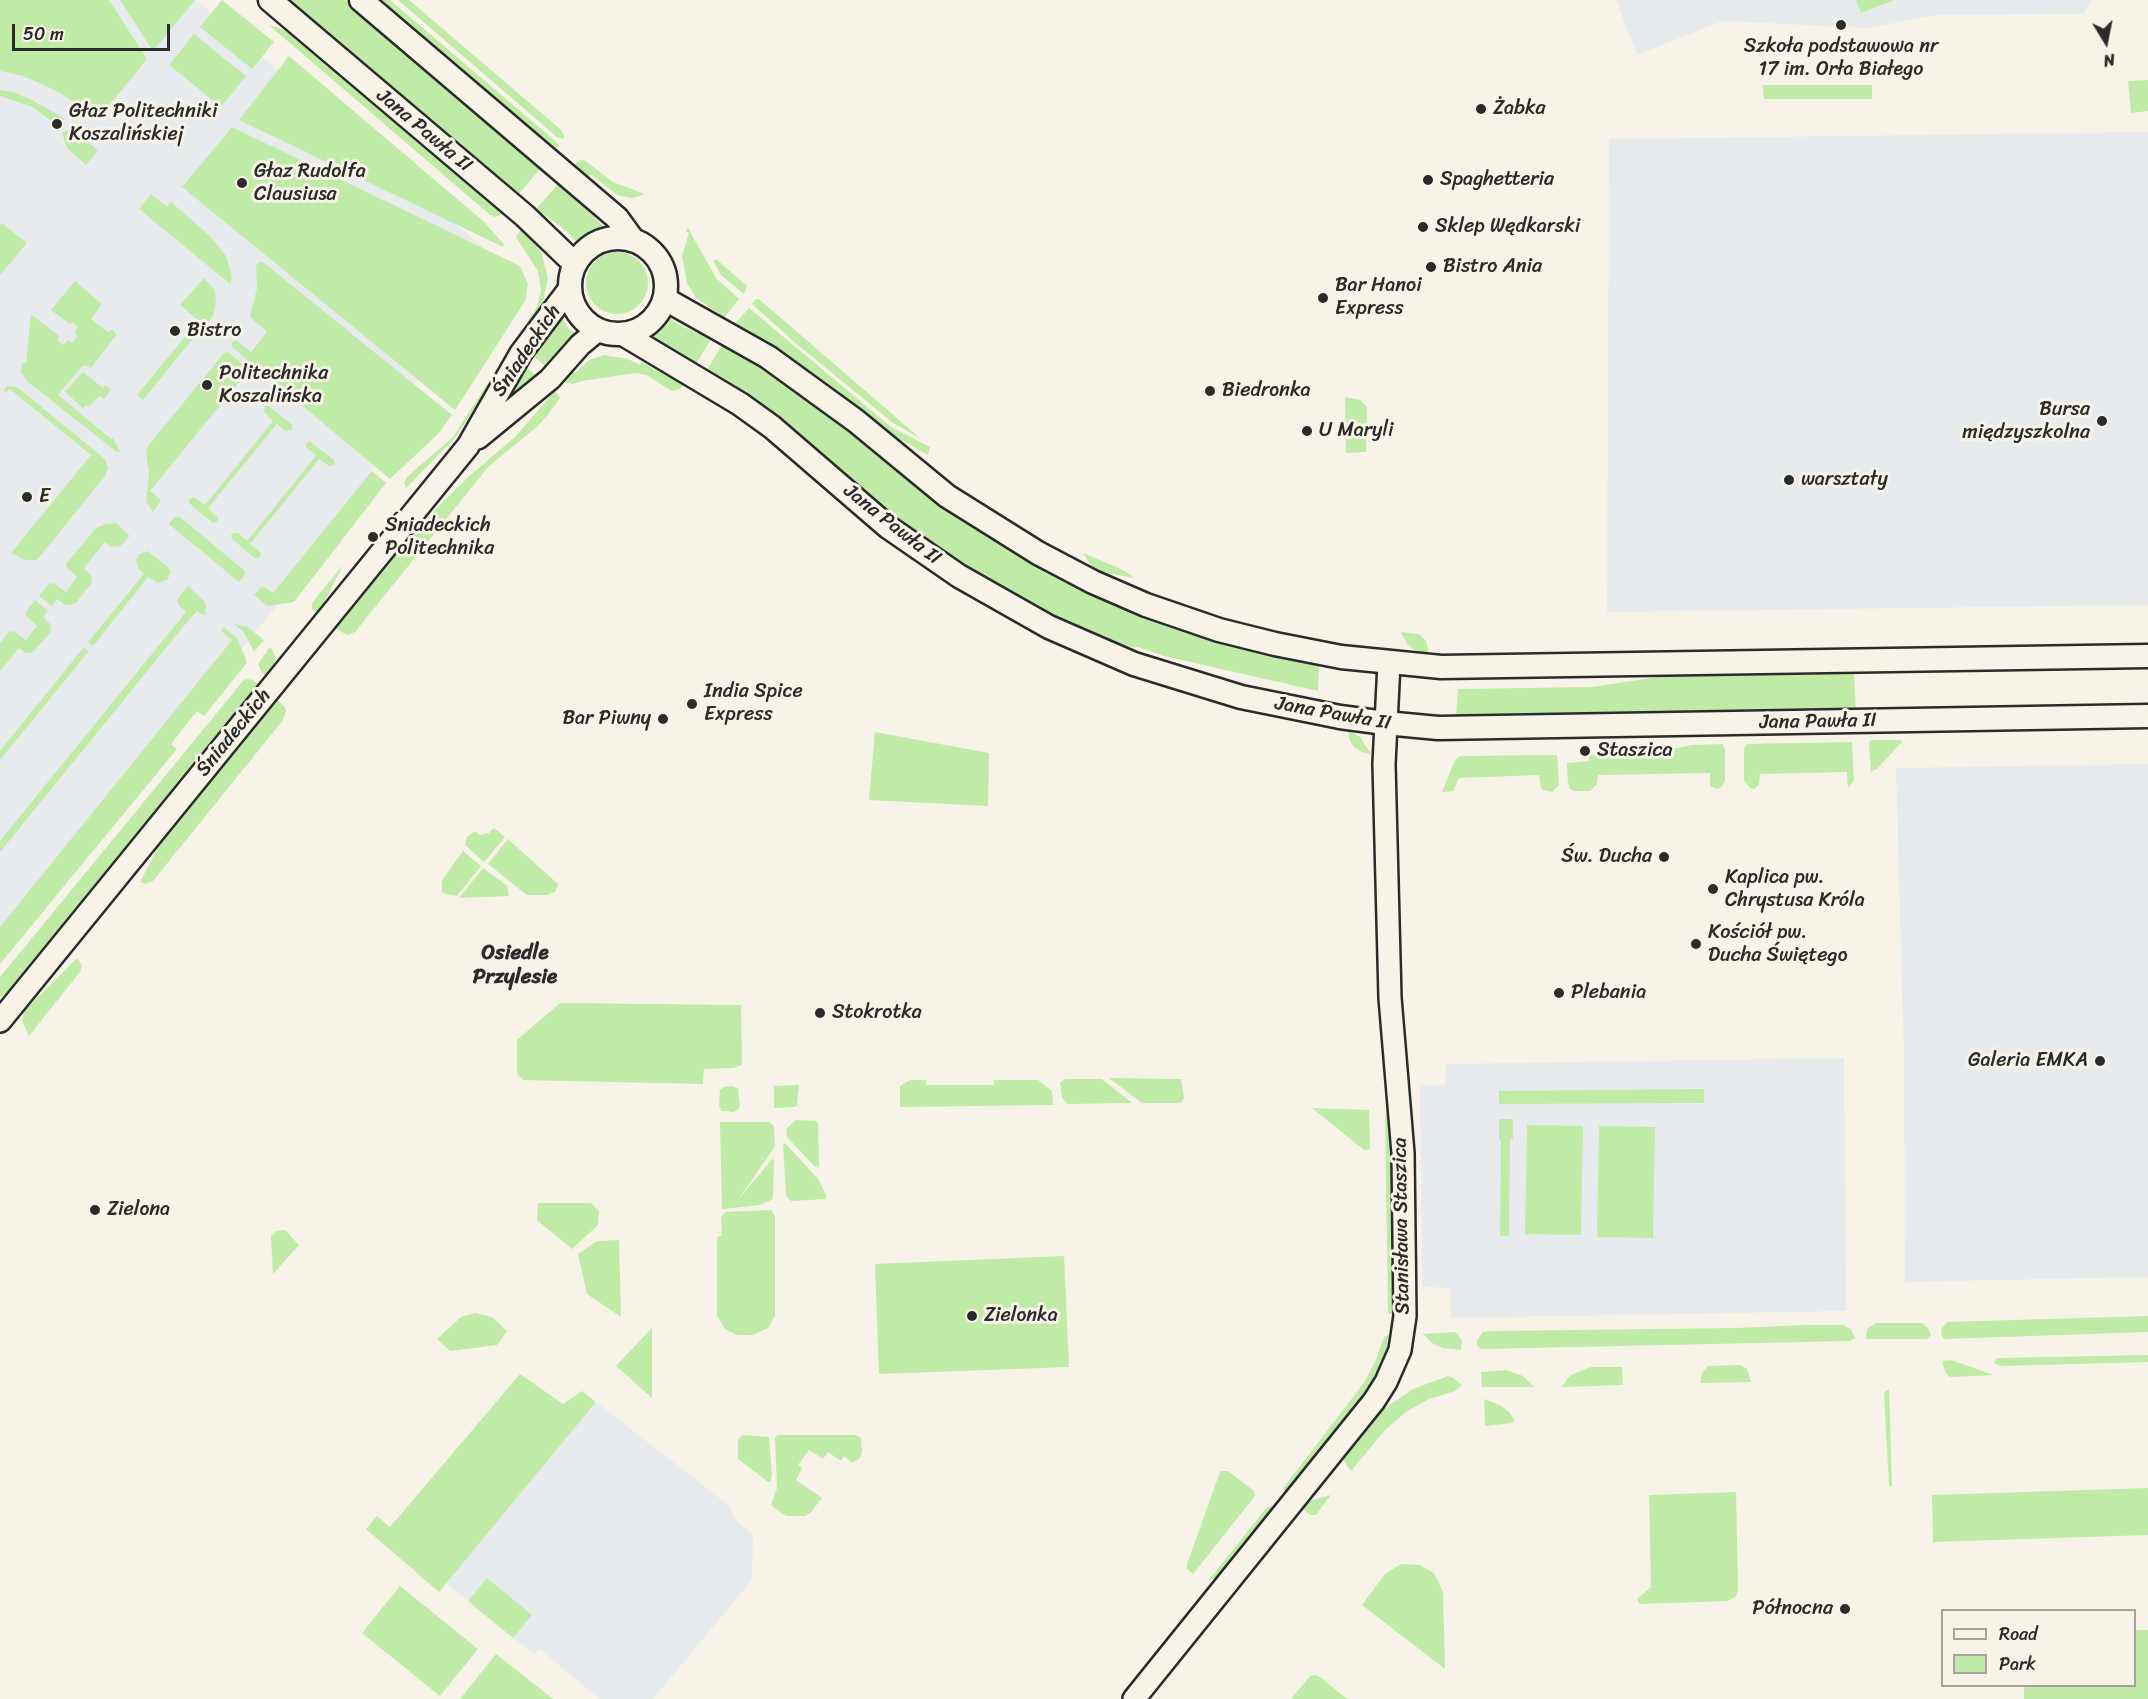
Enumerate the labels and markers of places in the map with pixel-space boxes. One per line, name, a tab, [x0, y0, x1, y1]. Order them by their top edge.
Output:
marker: Szkoła podstawowa nr 17 im. Orła Białego	[1834, 18, 1848, 32]
place label: Szkoła podstawowa nr 17 im. Orła Białego	[1744, 35, 1938, 82]
place label: Żabka	[1493, 97, 1546, 121]
place label: Głaz Politechniki Koszalińskiej	[69, 100, 218, 147]
marker: Żabka	[1474, 102, 1488, 116]
marker: Głaz Politechniki Koszalińskiej	[50, 117, 64, 131]
place label: Głaz Rudolfa Clausiusa	[254, 160, 366, 207]
place label: Spaghetteria	[1440, 168, 1554, 192]
marker: Spaghetteria	[1421, 173, 1435, 187]
marker: Głaz Rudolfa Clausiusa	[235, 176, 249, 190]
place label: Sklep Wędkarski	[1435, 215, 1580, 239]
marker: Sklep Wędkarski	[1416, 220, 1430, 234]
place label: Bistro Ania	[1443, 255, 1542, 279]
marker: Bistro Ania	[1424, 260, 1438, 274]
place label: Bar Hanoi Express	[1335, 274, 1422, 321]
marker: Bar Hanoi Express	[1316, 291, 1330, 305]
place label: Bistro	[187, 319, 241, 343]
marker: Bistro	[168, 324, 182, 338]
place label: Politechnika Koszalińska	[219, 362, 328, 409]
marker: Politechnika Koszalińska	[200, 378, 214, 392]
place label: Biedronka	[1222, 379, 1311, 403]
marker: Biedronka	[1203, 384, 1217, 398]
place label: Bursa międzyszkolna	[1962, 398, 2090, 445]
marker: Bursa międzyszkolna	[2095, 414, 2109, 428]
place label: U Maryli	[1319, 419, 1394, 443]
marker: U Maryli	[1300, 424, 1314, 438]
place label: warsztaty	[1801, 468, 1888, 492]
marker: warsztaty	[1782, 473, 1796, 487]
place label: E	[39, 485, 50, 509]
marker: E	[20, 490, 34, 504]
place label: Śniadeckich Politechnika	[385, 514, 494, 561]
marker: Śniadeckich Politechnika	[366, 530, 380, 544]
place label: India Spice Express	[704, 680, 803, 727]
marker: India Spice Express	[685, 697, 699, 711]
place label: Bar Piwny	[562, 707, 651, 731]
marker: Bar Piwny	[656, 712, 670, 726]
place label: Staszica	[1597, 739, 1673, 763]
marker: Staszica	[1578, 744, 1592, 758]
place label: Św. Ducha	[1561, 845, 1652, 869]
marker: Św. Ducha	[1657, 850, 1671, 864]
place label: Kaplica pw. Chrystusa Króla	[1725, 866, 1865, 913]
marker: Kaplica pw. Chrystusa Króla	[1706, 882, 1720, 896]
place label: Kościół pw. Ducha Świętego	[1708, 921, 1848, 968]
marker: Kościół pw. Ducha Świętego	[1689, 937, 1703, 951]
place label: Plebania	[1571, 981, 1646, 1005]
marker: Plebania	[1552, 986, 1566, 1000]
place label: Stokrotka	[832, 1001, 922, 1025]
marker: Stokrotka	[813, 1006, 827, 1020]
place label: Galeria EMKA	[1968, 1049, 2088, 1073]
marker: Galeria EMKA	[2093, 1054, 2107, 1068]
place label: Zielona	[107, 1198, 170, 1222]
marker: Zielona	[88, 1203, 102, 1217]
place label: Zielonka	[984, 1304, 1058, 1328]
marker: Zielonka	[965, 1309, 979, 1323]
place label: Północna	[1752, 1597, 1833, 1621]
marker: Północna	[1838, 1602, 1852, 1616]

